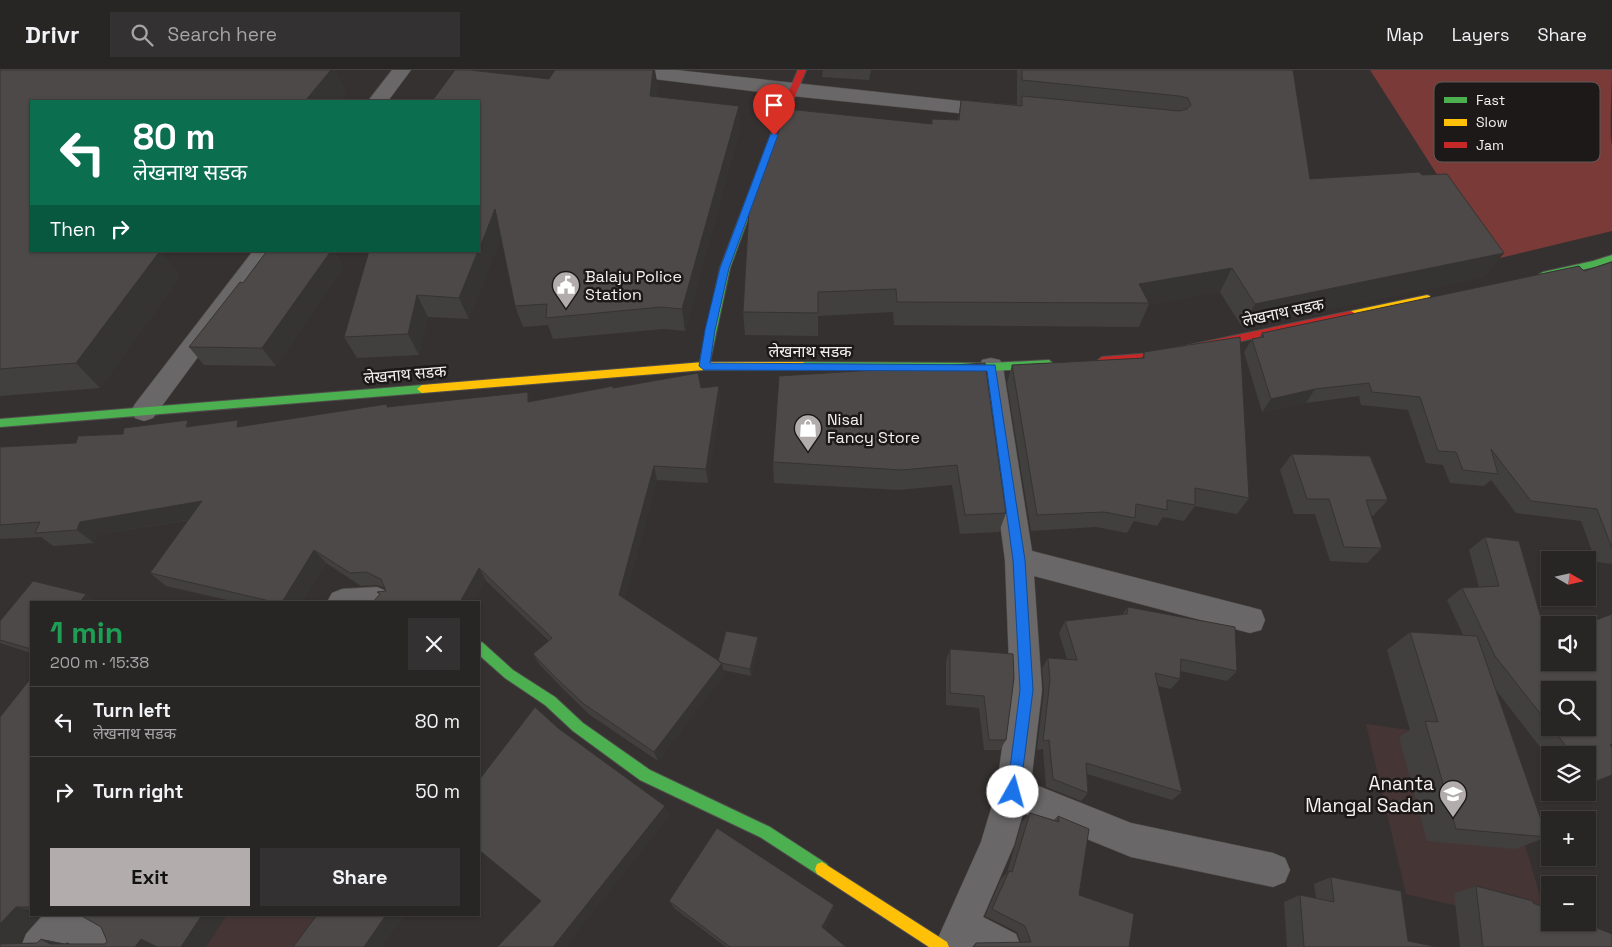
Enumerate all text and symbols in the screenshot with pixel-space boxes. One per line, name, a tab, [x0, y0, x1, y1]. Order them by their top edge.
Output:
search box	[110, 12, 460, 57]
text: Drivr	[25, 19, 80, 50]
icon: search	[128, 21, 156, 49]
text: Search here	[168, 22, 277, 47]
text: Map	[1386, 23, 1424, 46]
text: Layers	[1452, 23, 1509, 46]
text: Share	[1537, 23, 1587, 46]
legend	[1434, 82, 1600, 162]
pin	[753, 84, 795, 135]
icon: arrive	[760, 91, 788, 119]
text: Fast	[1476, 91, 1505, 109]
text: Slow	[1476, 113, 1508, 131]
text: 80 m	[133, 115, 215, 159]
icon: left	[50, 120, 115, 185]
text: Jam	[1476, 136, 1504, 154]
text: लेखनाथ सडक	[133, 158, 247, 186]
icon: right	[106, 215, 134, 243]
text: Then	[50, 217, 96, 242]
place label: Balaju Police Station	[585, 266, 682, 305]
public building icon: Balaju Police Station	[551, 270, 581, 309]
street label: लेखनाथ सडक	[1240, 293, 1327, 331]
street label: लेखनाथ सडक	[769, 341, 852, 362]
street label: लेखनाथ सडक	[363, 360, 448, 389]
place label: Nisal Fancy Store	[827, 409, 920, 448]
shop icon: Nisal Fancy Store	[793, 413, 823, 452]
north arrow	[1541, 551, 1596, 606]
map controls	[1541, 551, 1596, 931]
text: 1 min	[50, 613, 123, 652]
button: sound	[1541, 616, 1596, 671]
button: close	[408, 618, 460, 670]
text: 200 m · 15:38	[50, 652, 149, 673]
button: search	[1541, 681, 1596, 736]
text: Turn left	[93, 698, 171, 723]
icon: left	[50, 708, 78, 736]
text: 80 m	[415, 709, 460, 734]
text: लेखनाथ सडक	[93, 723, 176, 744]
button: layers	[1541, 746, 1596, 801]
position arrow	[986, 765, 1038, 817]
place label: Ananta Mangal Sadan	[1305, 771, 1434, 818]
icon: right	[50, 778, 78, 806]
text: Turn right	[93, 779, 183, 804]
text: 50 m	[415, 779, 460, 804]
school or university icon: Ananta Mangal Sadan	[1438, 779, 1468, 818]
button: +	[1541, 811, 1596, 866]
button: Exit	[50, 848, 250, 906]
button: Share	[260, 848, 460, 906]
button: −	[1541, 876, 1596, 931]

